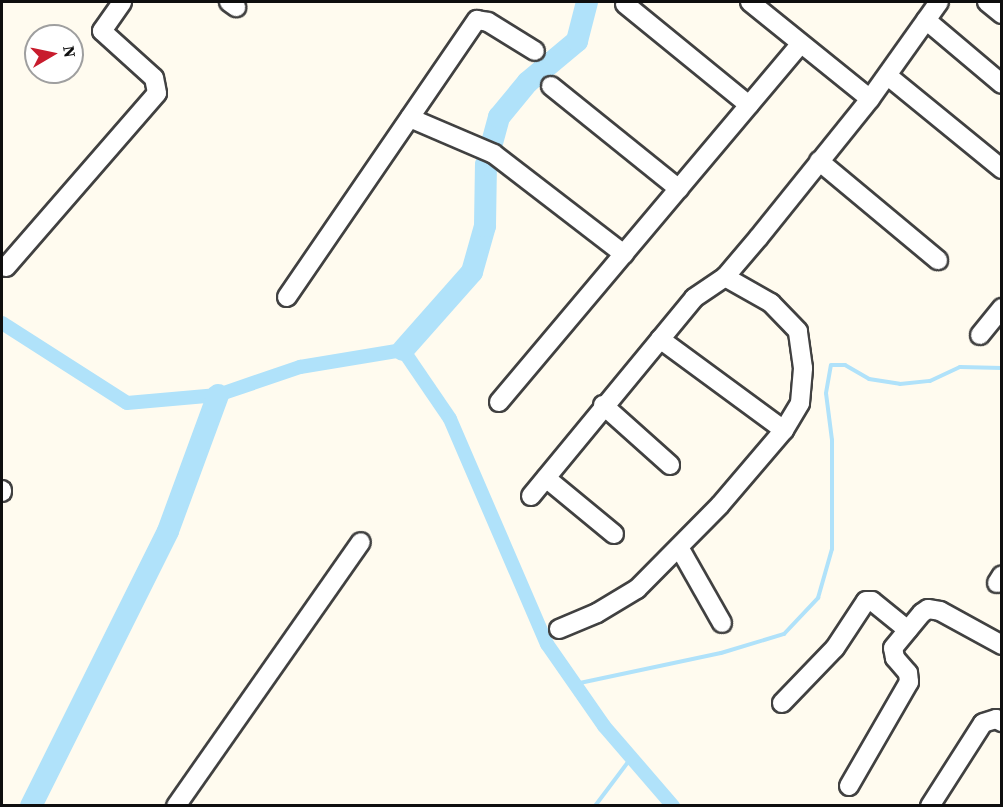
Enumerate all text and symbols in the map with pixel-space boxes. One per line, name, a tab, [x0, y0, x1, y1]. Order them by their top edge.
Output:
north arrow	[24, 24, 84, 84]
text: N	[58, 44, 82, 59]

